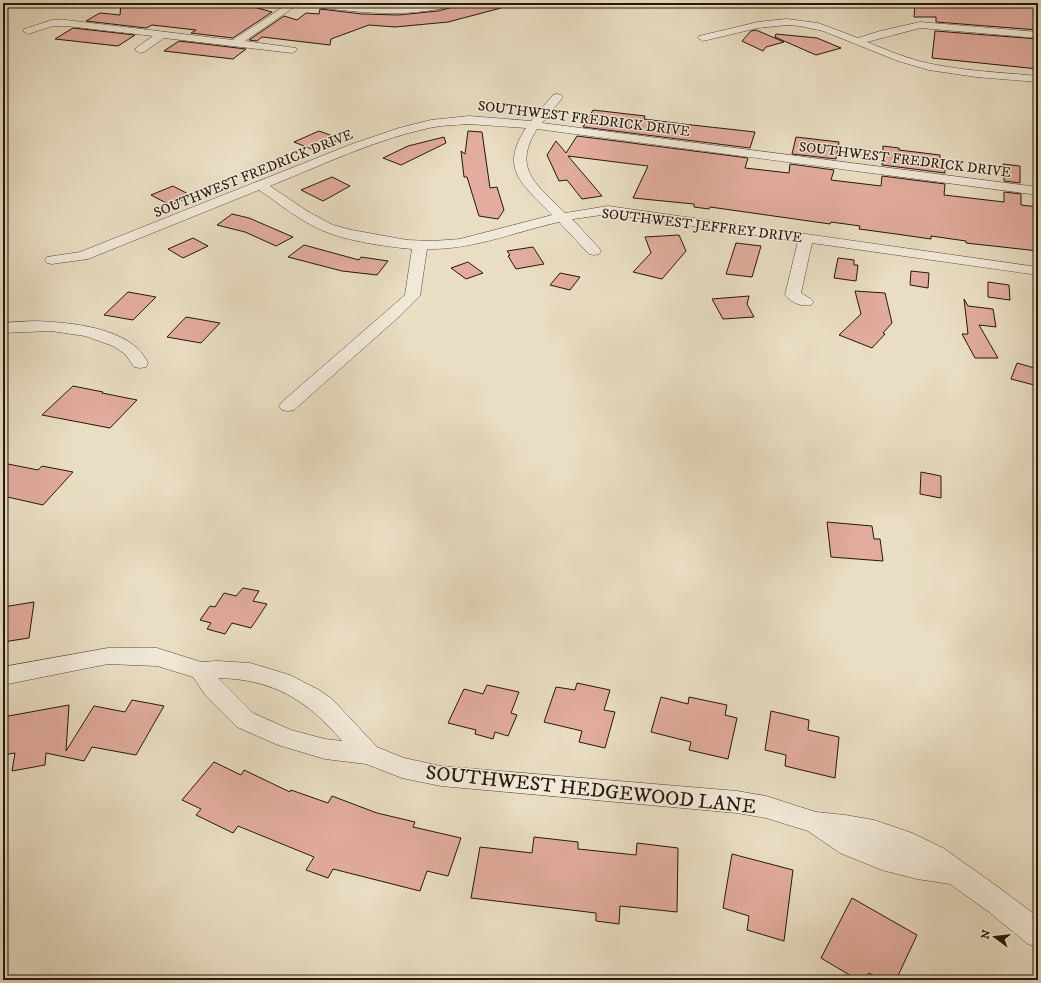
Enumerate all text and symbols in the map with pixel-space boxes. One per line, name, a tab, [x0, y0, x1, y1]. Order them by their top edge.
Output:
street label: SOUTHWEST FREDRICK DRIVE	[477, 97, 691, 141]
street label: SOUTHWEST FREDRICK DRIVE	[151, 126, 356, 222]
street label: SOUTHWEST FREDRICK DRIVE	[798, 138, 1012, 182]
street label: SOUTHWEST JEFFREY DRIVE	[601, 205, 803, 247]
street label: SOUTHWEST HEDGEWOOD LANE	[425, 761, 757, 820]
north arrow	[975, 917, 1015, 957]
text: N	[978, 928, 994, 941]

